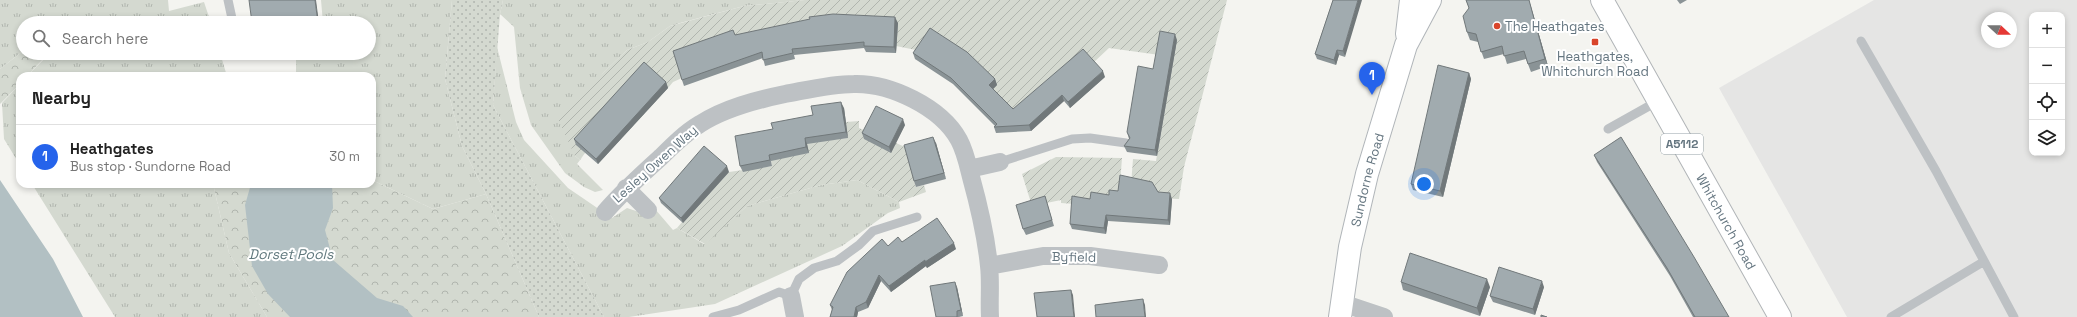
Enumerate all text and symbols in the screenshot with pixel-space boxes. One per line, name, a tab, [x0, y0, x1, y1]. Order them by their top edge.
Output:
north arrow	[1981, 12, 2017, 48]
map controls	[2029, 12, 2065, 156]
button: +	[2029, 12, 2065, 48]
search box	[16, 16, 376, 60]
place label: The Heathgates	[1505, 18, 1605, 35]
marker: The Heathgates	[1492, 21, 1502, 31]
icon: search	[30, 27, 52, 49]
text: Search here	[62, 29, 148, 48]
marker: Heathgates, Whitchurch Road	[1590, 37, 1600, 47]
place label: Heathgates, Whitchurch Road	[1541, 48, 1649, 80]
button: −	[2029, 48, 2065, 84]
pin: 1	[1359, 62, 1385, 95]
button: locate	[2029, 84, 2065, 120]
text: Nearby	[32, 87, 91, 109]
button: layers	[2029, 120, 2065, 156]
street label: Lesley Owen Way	[609, 121, 701, 207]
street label: Sundorne Road	[1347, 131, 1387, 228]
road number: A5112	[1661, 134, 1703, 154]
text: Heathgates	[70, 139, 154, 158]
text: 1	[42, 148, 48, 165]
text: 30 m	[329, 148, 360, 165]
text: Bus stop · Sundorne Road	[70, 158, 231, 175]
street label: Whitchurch Road	[1693, 170, 1760, 273]
your location	[1414, 174, 1434, 194]
water label: Dorset Pools	[249, 245, 334, 263]
street label: Byfield	[1052, 248, 1096, 266]

